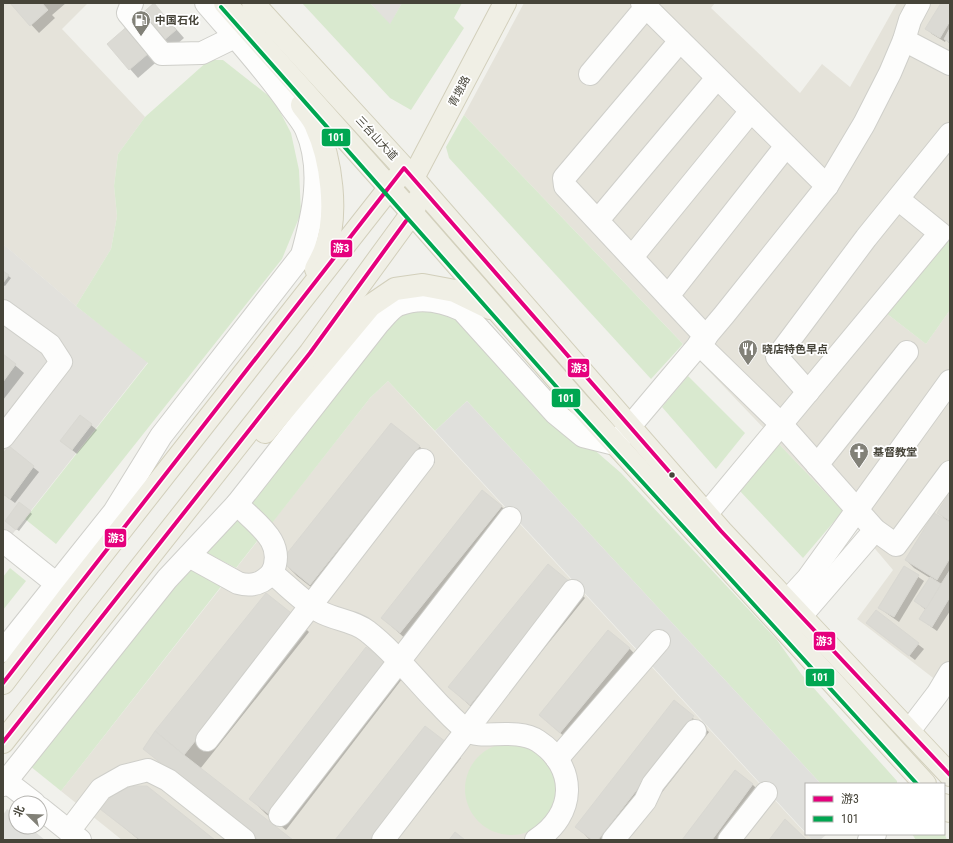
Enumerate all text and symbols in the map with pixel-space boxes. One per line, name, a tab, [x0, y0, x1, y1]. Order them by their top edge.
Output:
fuel station icon: 中国石化	[130, 9, 152, 37]
place label: 中国石化	[155, 14, 199, 27]
street label: 青墩路	[446, 74, 473, 109]
street label: 三台山大道	[353, 114, 400, 163]
line badge: 101	[321, 128, 351, 147]
text: 101	[328, 131, 344, 144]
line badge: 游3	[330, 239, 353, 258]
text: 游3	[333, 242, 350, 255]
restaurant icon: 晓店特色早点	[737, 338, 759, 366]
place label: 晓店特色早点	[762, 343, 828, 356]
line badge: 游3	[567, 358, 590, 378]
text: 游3	[571, 362, 588, 375]
line badge: 101	[551, 388, 581, 408]
text: 101	[558, 392, 574, 405]
church icon: 基督教堂	[848, 441, 870, 469]
place label: 基督教堂	[873, 446, 917, 459]
unlabelled marker	[667, 470, 677, 480]
line badge: 游3	[104, 528, 127, 548]
text: 游3	[108, 532, 125, 545]
line badge: 游3	[813, 631, 836, 651]
text: 游3	[816, 635, 833, 648]
line badge: 101	[805, 668, 835, 687]
text: 101	[812, 671, 828, 684]
legend	[805, 783, 945, 835]
text: 游3	[841, 792, 859, 806]
north arrow	[8, 795, 48, 835]
text: 北	[11, 804, 27, 819]
text: 101	[841, 812, 859, 826]

